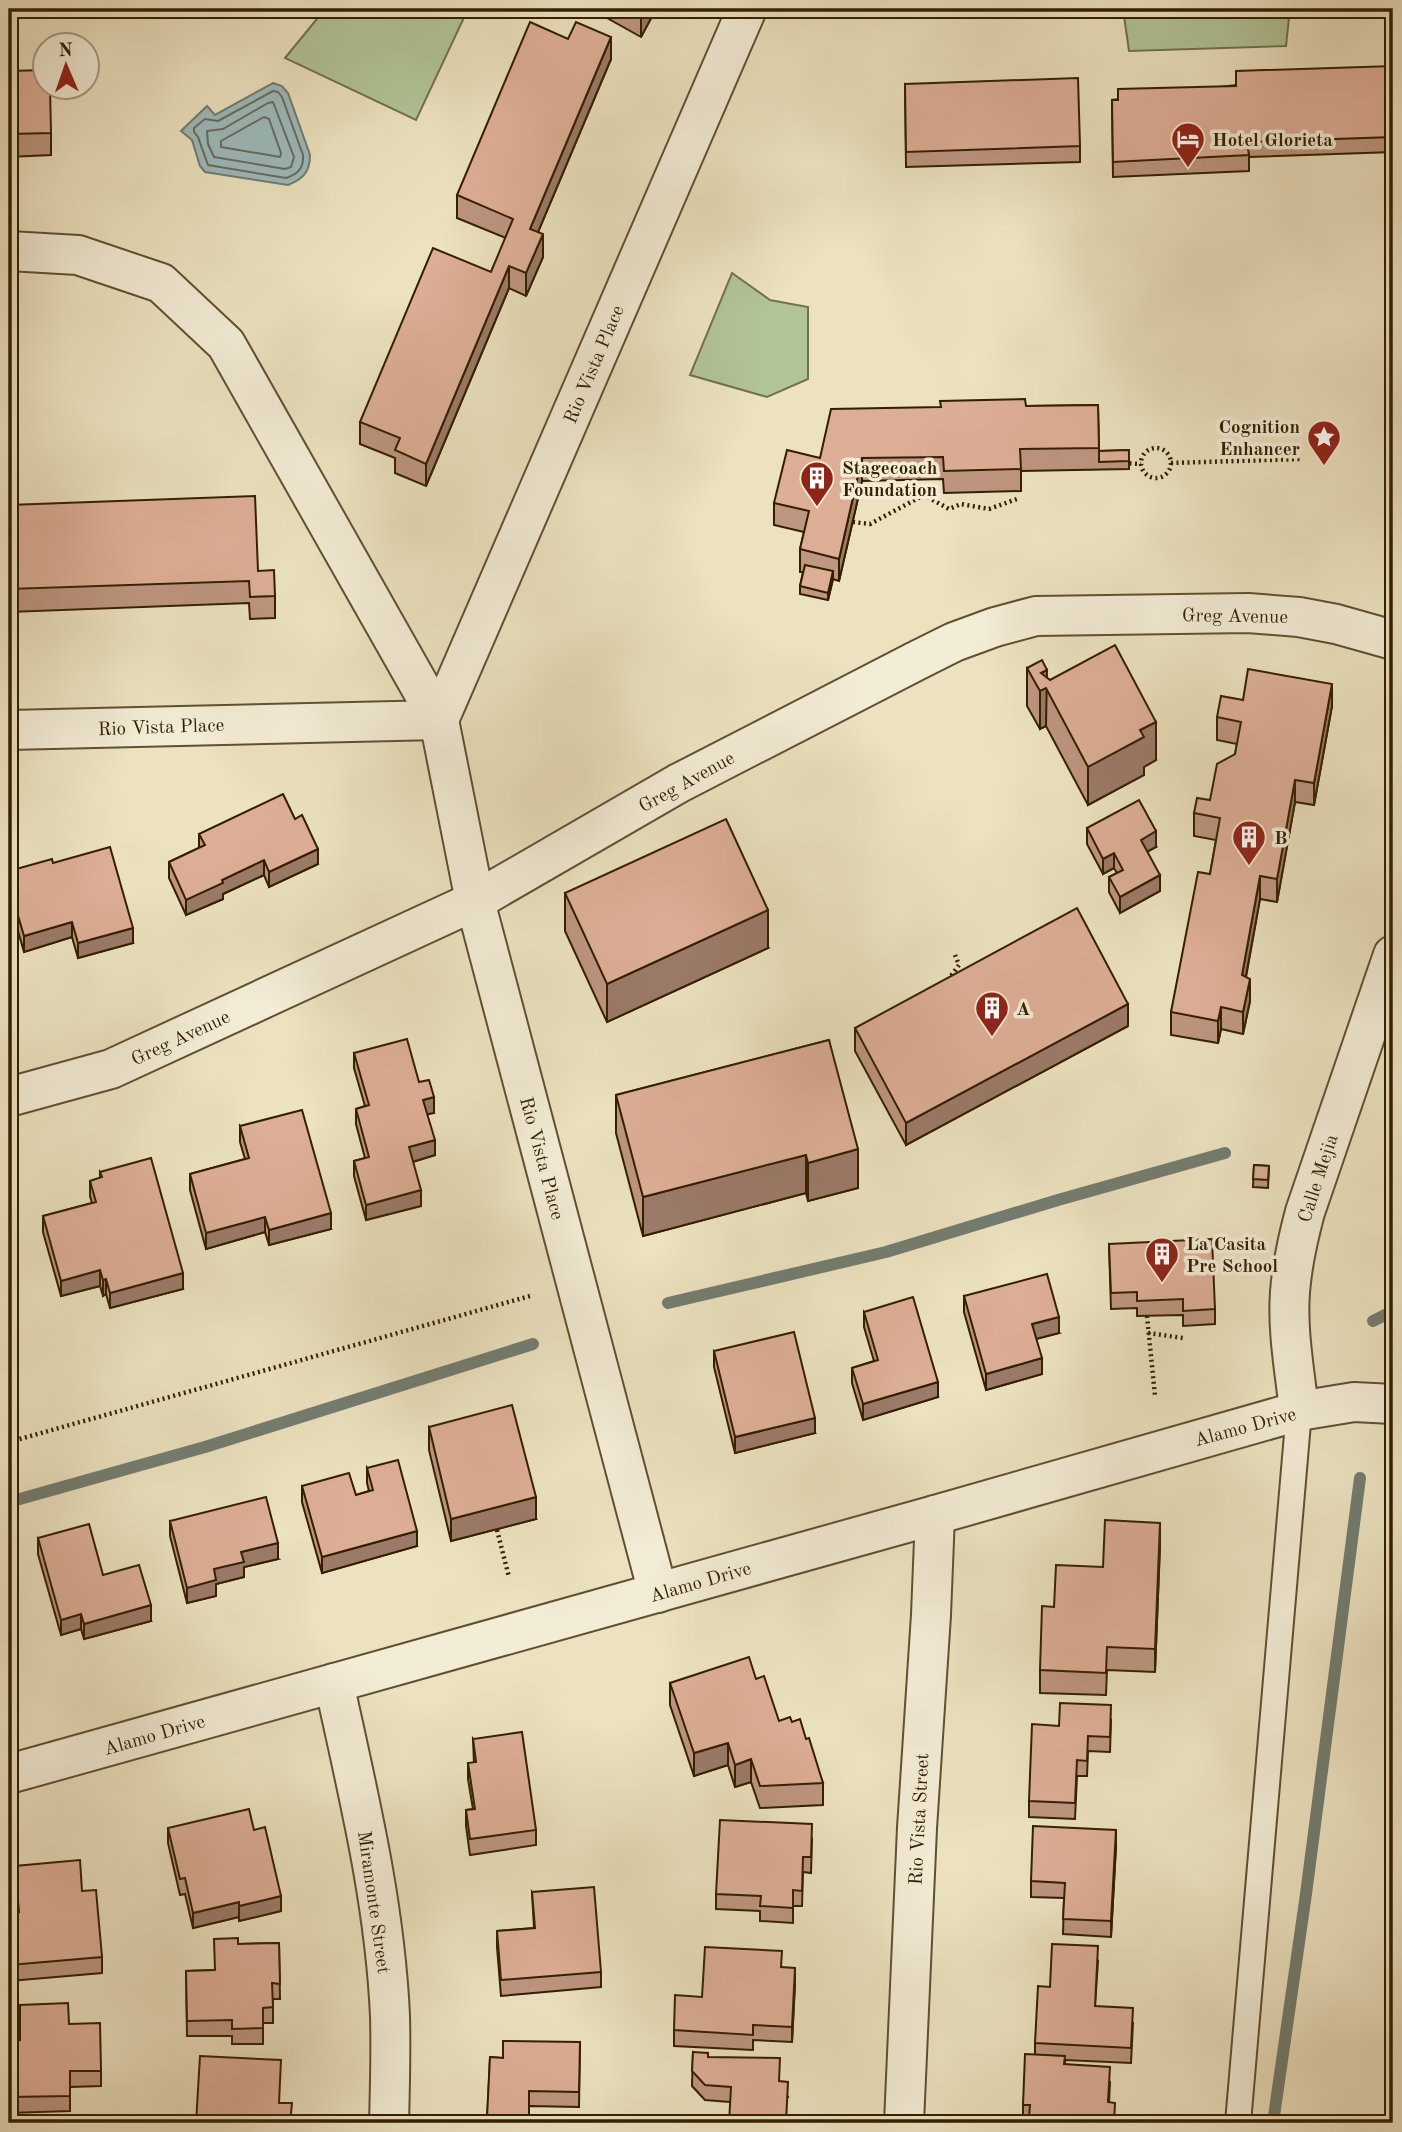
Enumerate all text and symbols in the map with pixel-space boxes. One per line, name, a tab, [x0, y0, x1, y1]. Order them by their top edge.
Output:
north arrow	[32, 32, 102, 102]
text: N	[58, 42, 74, 61]
hotel icon: Hotel Glorieta	[1169, 120, 1207, 169]
place label: Hotel Glorieta	[1212, 132, 1333, 151]
street label: Rio Vista Place	[562, 303, 629, 427]
place icon: Cognition Enhancer	[1305, 418, 1343, 467]
place label: Cognition Enhancer	[1218, 419, 1300, 460]
building icon: Stagecoach Foundation	[798, 459, 836, 508]
place label: Stagecoach Foundation	[842, 460, 938, 501]
street label: Greg Avenue	[1182, 607, 1288, 628]
street label: Rio Vista Place	[98, 717, 225, 740]
street label: Greg Avenue	[636, 749, 738, 817]
building icon: B	[1230, 818, 1268, 867]
place label: B	[1274, 830, 1288, 849]
building icon: A	[973, 989, 1011, 1038]
place label: A	[1016, 1001, 1030, 1020]
street label: Greg Avenue	[129, 1008, 233, 1070]
street label: Rio Vista Place	[515, 1095, 566, 1222]
street label: Calle Mejia	[1296, 1132, 1343, 1225]
building icon: La Casita Pre School	[1143, 1235, 1181, 1284]
place label: La Casita Pre School	[1186, 1236, 1278, 1277]
street label: Alamo Drive	[1193, 1406, 1299, 1451]
street label: Alamo Drive	[648, 1560, 754, 1607]
street label: Alamo Drive	[102, 1713, 208, 1760]
street label: Rio Vista Street	[908, 1753, 933, 1886]
street label: Miramonte Street	[353, 1830, 392, 1975]

